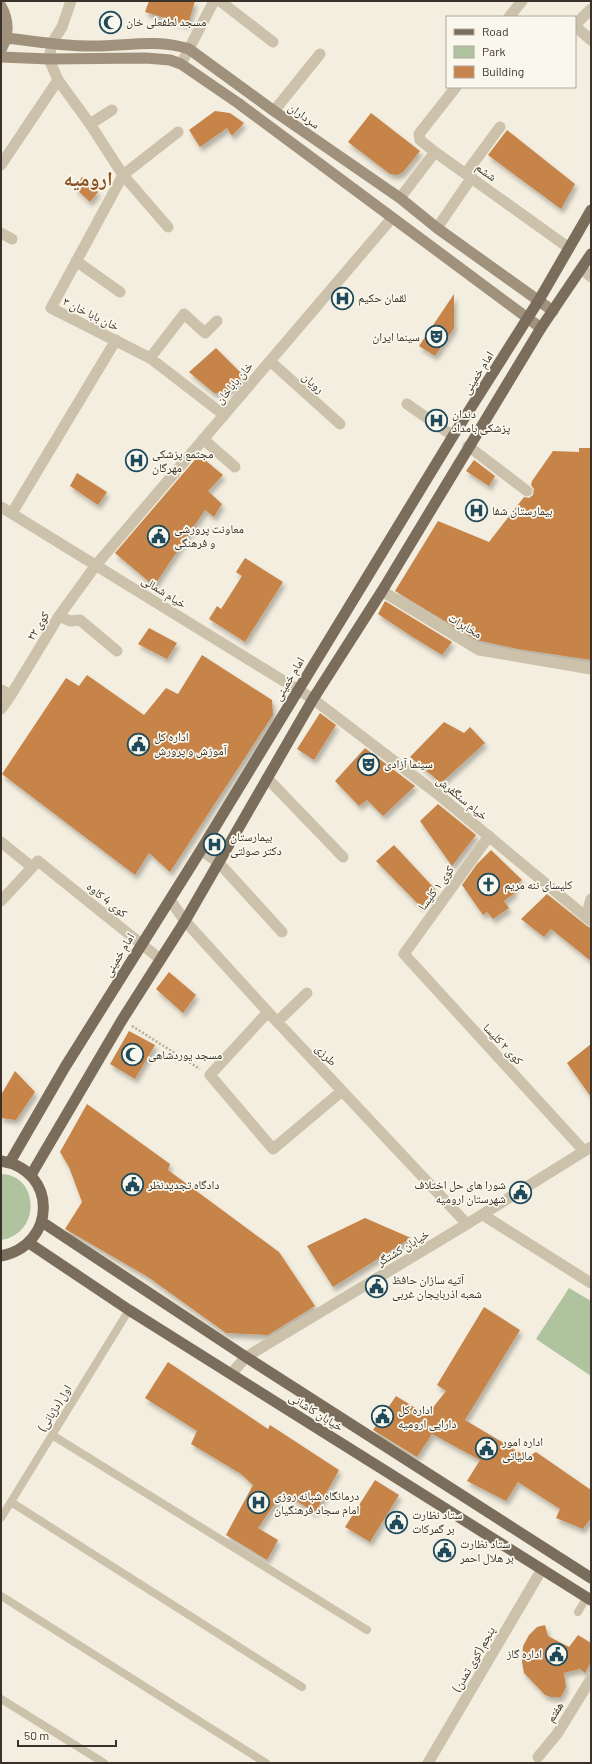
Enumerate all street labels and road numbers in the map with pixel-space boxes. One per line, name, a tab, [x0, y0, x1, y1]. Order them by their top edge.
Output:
street label: سرداران	[286, 99, 323, 132]
street label: ششم	[472, 159, 500, 185]
street label: خان بابا خان ۳	[61, 294, 122, 334]
street label: امام خمینی	[458, 348, 498, 398]
street label: خان باباخان	[212, 358, 256, 407]
street label: رویان	[299, 369, 328, 397]
street label: خیام شمالی	[139, 572, 190, 612]
street label: کوی ۲۲	[23, 609, 52, 643]
street label: مخابرات	[445, 610, 485, 642]
street label: امام خمینی	[270, 654, 308, 704]
street label: خیام سنگفرش	[433, 772, 491, 824]
street label: کوی ۱ کلیسا	[414, 862, 457, 913]
street label: کوی 4 کاوه	[84, 879, 131, 921]
street label: امام خمینی	[100, 930, 138, 980]
street label: کوی ۲ کلیسا	[480, 1020, 526, 1068]
street label: طرزی	[312, 1040, 340, 1069]
street label: خیابان کشتگر	[373, 1226, 432, 1270]
street label: اول (دژبانی)	[34, 1382, 75, 1435]
street label: خیابان کاشانی	[286, 1389, 347, 1435]
street label: پنجم (کوی تمدن)	[448, 1623, 499, 1695]
street label: هفتم	[543, 1699, 567, 1725]

